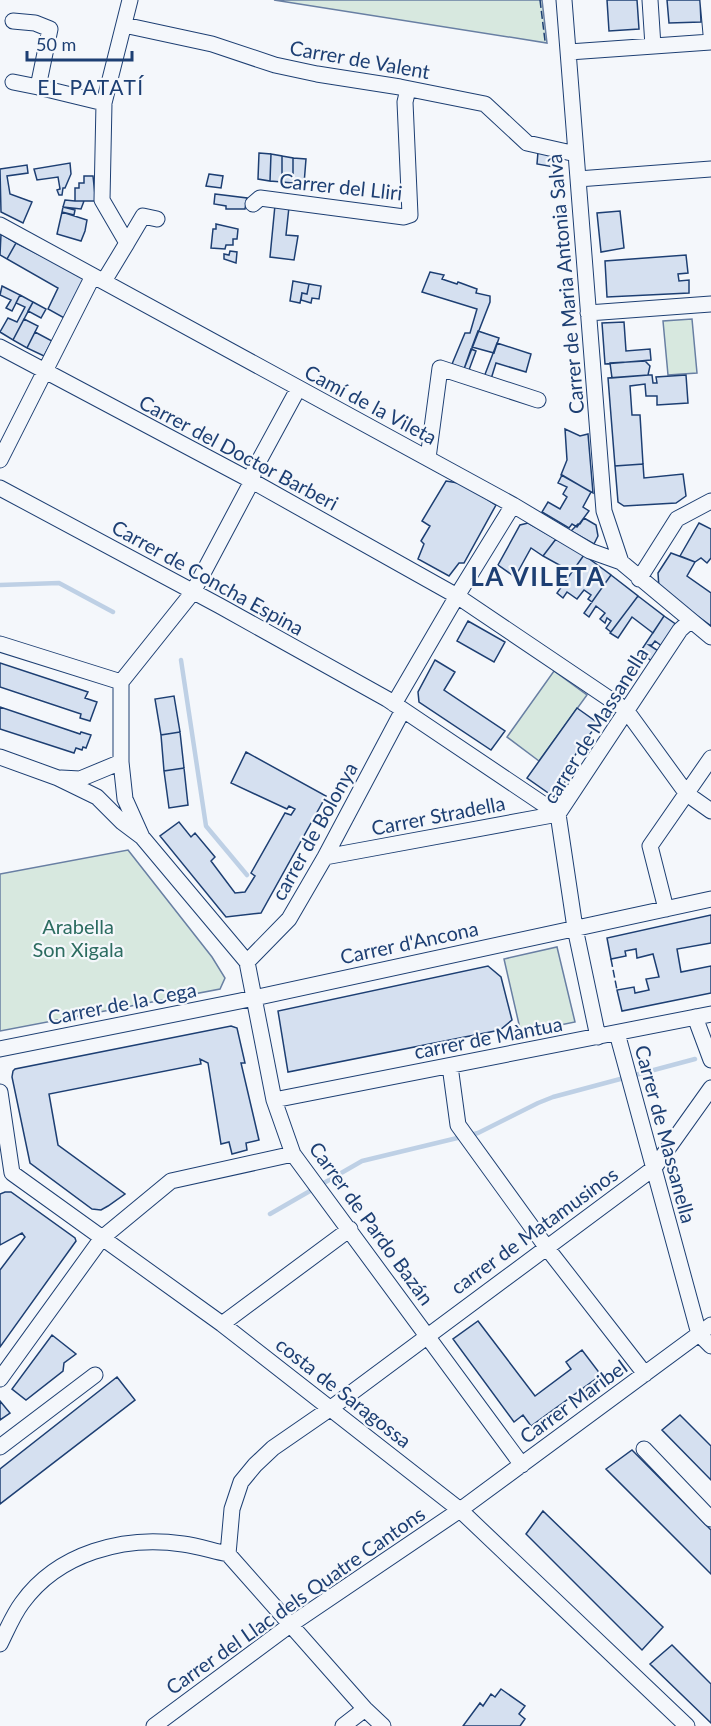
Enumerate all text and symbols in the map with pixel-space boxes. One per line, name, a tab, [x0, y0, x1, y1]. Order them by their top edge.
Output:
scale bar	[27, 24, 132, 62]
text: 50 m	[36, 33, 76, 55]
street label: Carrer de Valent	[288, 35, 432, 83]
district label: EL PATATÍ	[37, 74, 145, 99]
street label: Carrer de Maria Antonia Salvà	[542, 153, 588, 415]
street label: Carrer del Lliri	[278, 168, 404, 204]
street label: Camí de la Vileta	[301, 359, 441, 449]
street label: Carrer del Doctor Barberi	[135, 389, 343, 515]
street label: Carrer de Concha Espina	[108, 514, 308, 640]
district label: LA VILETA	[470, 560, 606, 592]
street label: carrer de Massanella	[537, 642, 653, 808]
street label: carrer de Bolonya	[266, 758, 362, 904]
street label: Carrer Stradella	[369, 790, 507, 840]
park label: Arabella Son Xigala	[32, 914, 124, 961]
street label: Carrer d'Ancona	[338, 916, 480, 968]
street label: Carrer de la Cega	[46, 977, 198, 1029]
street label: carrer de Màntua	[412, 1011, 564, 1063]
street label: Carrer de Massanella	[631, 1042, 701, 1226]
street label: Carrer de Pardo Bazán	[305, 1137, 439, 1309]
street label: carrer de Matamusinos	[446, 1161, 622, 1299]
street label: costa de Saragossa	[272, 1332, 416, 1452]
street label: Carrer Maribel	[515, 1354, 631, 1448]
street label: Carrer del Llac dels Quatre Cantons	[161, 1501, 429, 1699]

